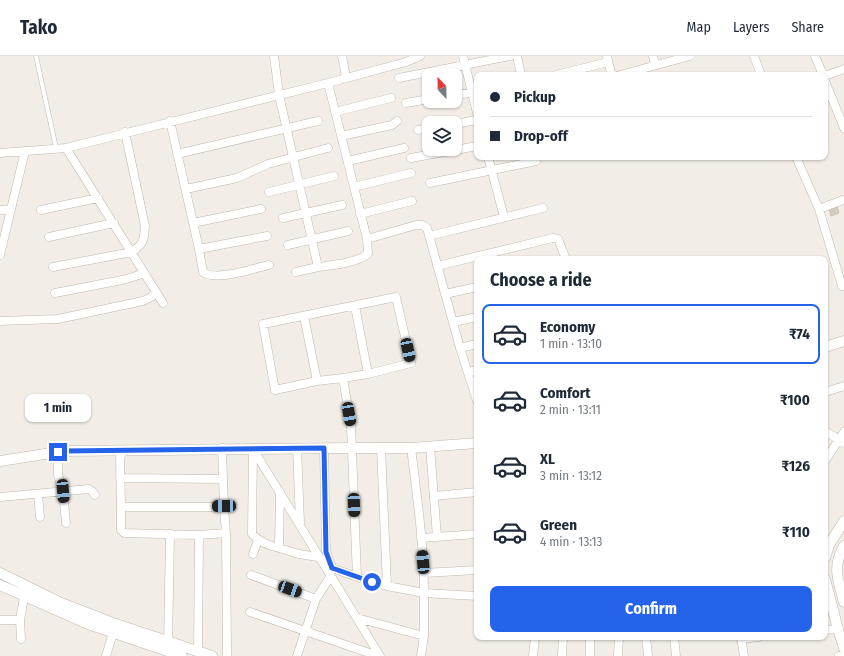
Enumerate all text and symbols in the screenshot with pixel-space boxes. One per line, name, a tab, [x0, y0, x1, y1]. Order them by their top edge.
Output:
text: Tako	[20, 16, 57, 39]
text: Map	[687, 19, 711, 36]
text: Layers	[733, 19, 769, 36]
text: Share	[791, 19, 824, 36]
north arrow	[422, 68, 462, 108]
map controls	[422, 68, 462, 156]
text: Pickup	[514, 88, 556, 106]
button: layers	[422, 116, 462, 156]
text: Drop-off	[514, 127, 568, 145]
text: Choose a ride	[490, 269, 592, 291]
icon: car	[492, 316, 528, 352]
text: Economy	[540, 318, 595, 336]
text: ₹74	[789, 325, 810, 343]
text: 1 min · 13:10	[540, 336, 602, 351]
car	[400, 337, 416, 363]
icon: car	[492, 382, 528, 418]
text: Comfort	[540, 384, 591, 402]
text: ₹100	[780, 391, 810, 409]
callout: 1 min	[25, 394, 91, 422]
text: 1 min	[44, 400, 72, 415]
car	[341, 401, 357, 427]
text: 2 min · 13:11	[540, 402, 601, 417]
route end	[49, 443, 67, 461]
icon: car	[492, 448, 528, 484]
text: XL	[540, 450, 555, 468]
text: ₹126	[782, 457, 810, 475]
text: 3 min · 13:12	[540, 468, 602, 483]
car	[56, 479, 70, 503]
car	[348, 493, 360, 517]
car	[212, 500, 236, 512]
icon: car	[492, 514, 528, 550]
text: Green	[540, 516, 577, 534]
text: ₹110	[782, 523, 810, 541]
text: 4 min · 13:13	[540, 534, 602, 549]
car	[416, 550, 430, 574]
route start	[363, 573, 381, 591]
car	[277, 579, 303, 599]
button: Confirm	[490, 586, 812, 632]

